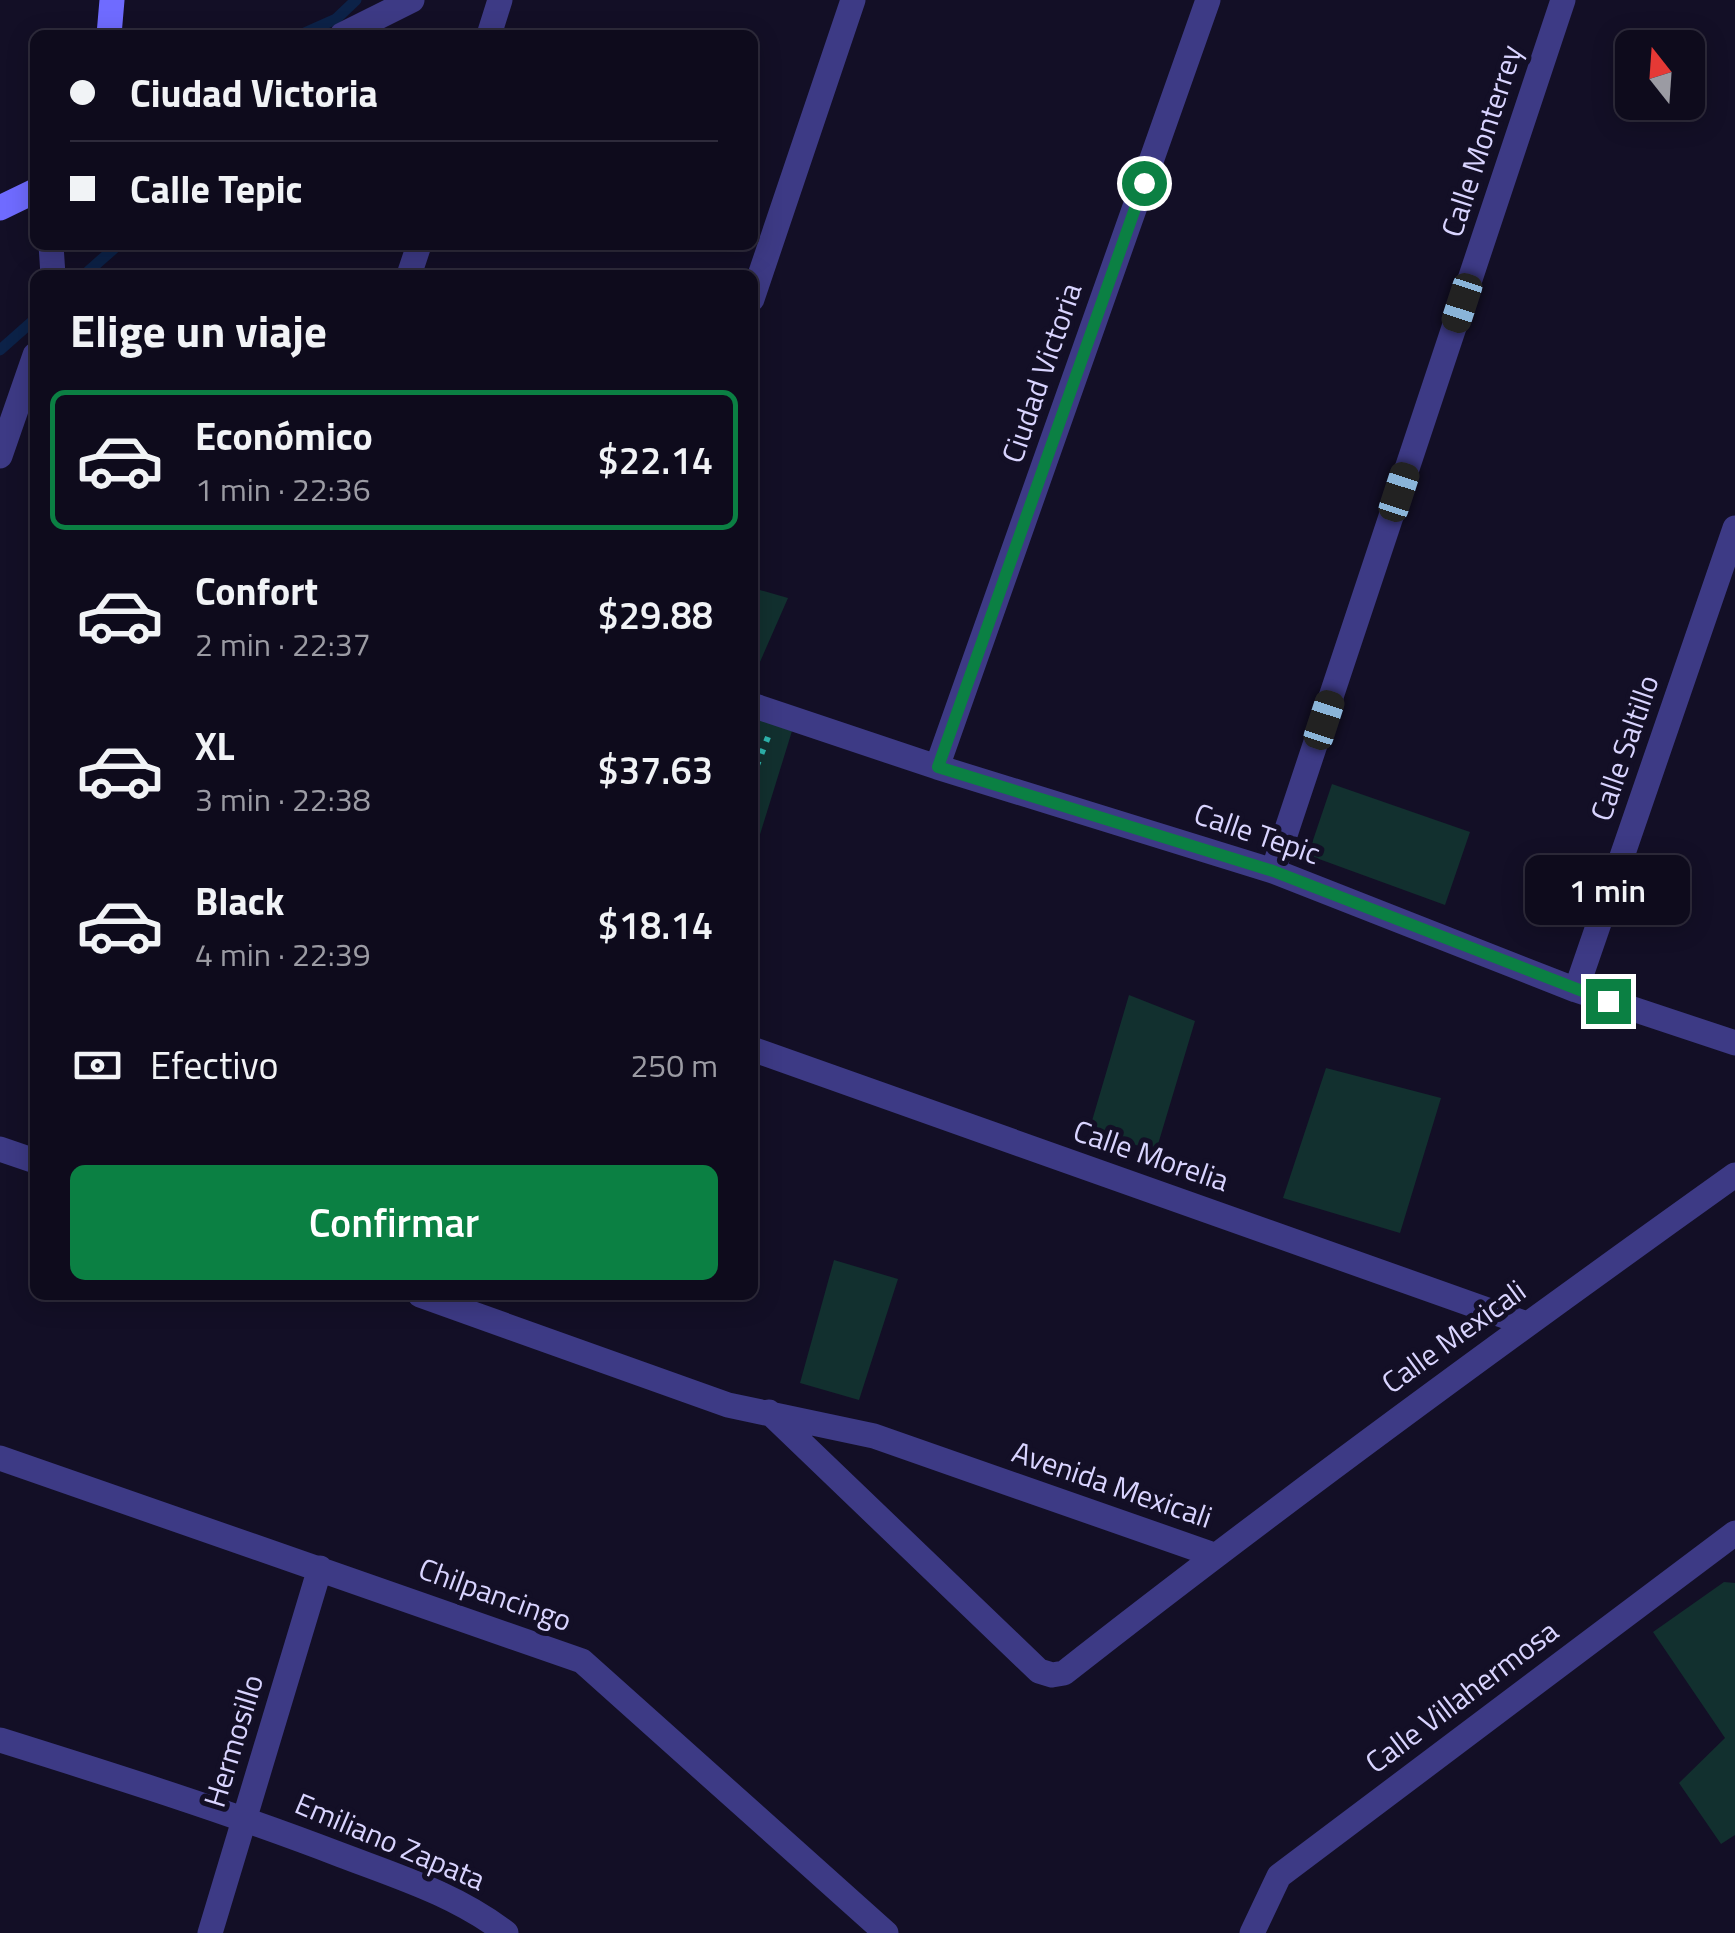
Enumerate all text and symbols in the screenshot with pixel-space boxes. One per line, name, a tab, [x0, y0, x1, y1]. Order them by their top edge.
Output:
north arrow	[1615, 30, 1705, 120]
map controls	[1615, 30, 1705, 120]
street label: Calle Monterrey	[1428, 39, 1534, 243]
text: Ciudad Victoria	[130, 64, 378, 122]
text: Calle Tepic	[130, 160, 302, 218]
route start	[1122, 161, 1167, 206]
car	[1438, 270, 1486, 336]
street label: Ciudad Victoria	[989, 276, 1093, 469]
text: Elige un viaje	[70, 296, 327, 364]
text: Económico	[195, 407, 373, 465]
icon: car	[75, 415, 165, 505]
text: $22.14	[598, 431, 713, 489]
car	[1375, 459, 1423, 525]
text: 1 min · 22:36	[195, 465, 371, 513]
text: Confort	[195, 562, 318, 620]
icon: car	[75, 570, 165, 660]
text: $29.88	[598, 586, 713, 644]
text: 2 min · 22:37	[195, 620, 371, 668]
street label: Calle Saltillo	[1578, 668, 1671, 827]
car	[1300, 687, 1348, 753]
text: XL	[195, 717, 235, 775]
icon: car	[75, 725, 165, 815]
text: $37.63	[598, 741, 713, 799]
text: 3 min · 22:38	[195, 775, 371, 823]
street label: Calle Tepic	[1188, 790, 1327, 876]
callout: 1 min	[1526, 856, 1690, 926]
text: 1 min	[1569, 866, 1646, 914]
text: Black	[195, 872, 284, 930]
icon: car	[75, 880, 165, 970]
text: $18.14	[598, 896, 713, 954]
text: 4 min · 22:39	[195, 930, 371, 978]
route end	[1586, 979, 1631, 1024]
text: Efectivo	[150, 1036, 279, 1094]
icon: cash	[70, 1038, 125, 1093]
text: 250 m	[630, 1041, 718, 1089]
street label: Calle Morelia	[1067, 1107, 1235, 1203]
button: Confirmar	[70, 1165, 718, 1280]
street label: Calle Mexicali	[1372, 1268, 1535, 1404]
street label: Avenida Mexicali	[1006, 1428, 1218, 1540]
street label: Chilpancingo	[412, 1545, 578, 1643]
street label: Calle Villahermosa	[1355, 1608, 1568, 1784]
street label: Hermosillo	[191, 1669, 275, 1813]
street label: Emiliano Zapata	[288, 1780, 493, 1902]

